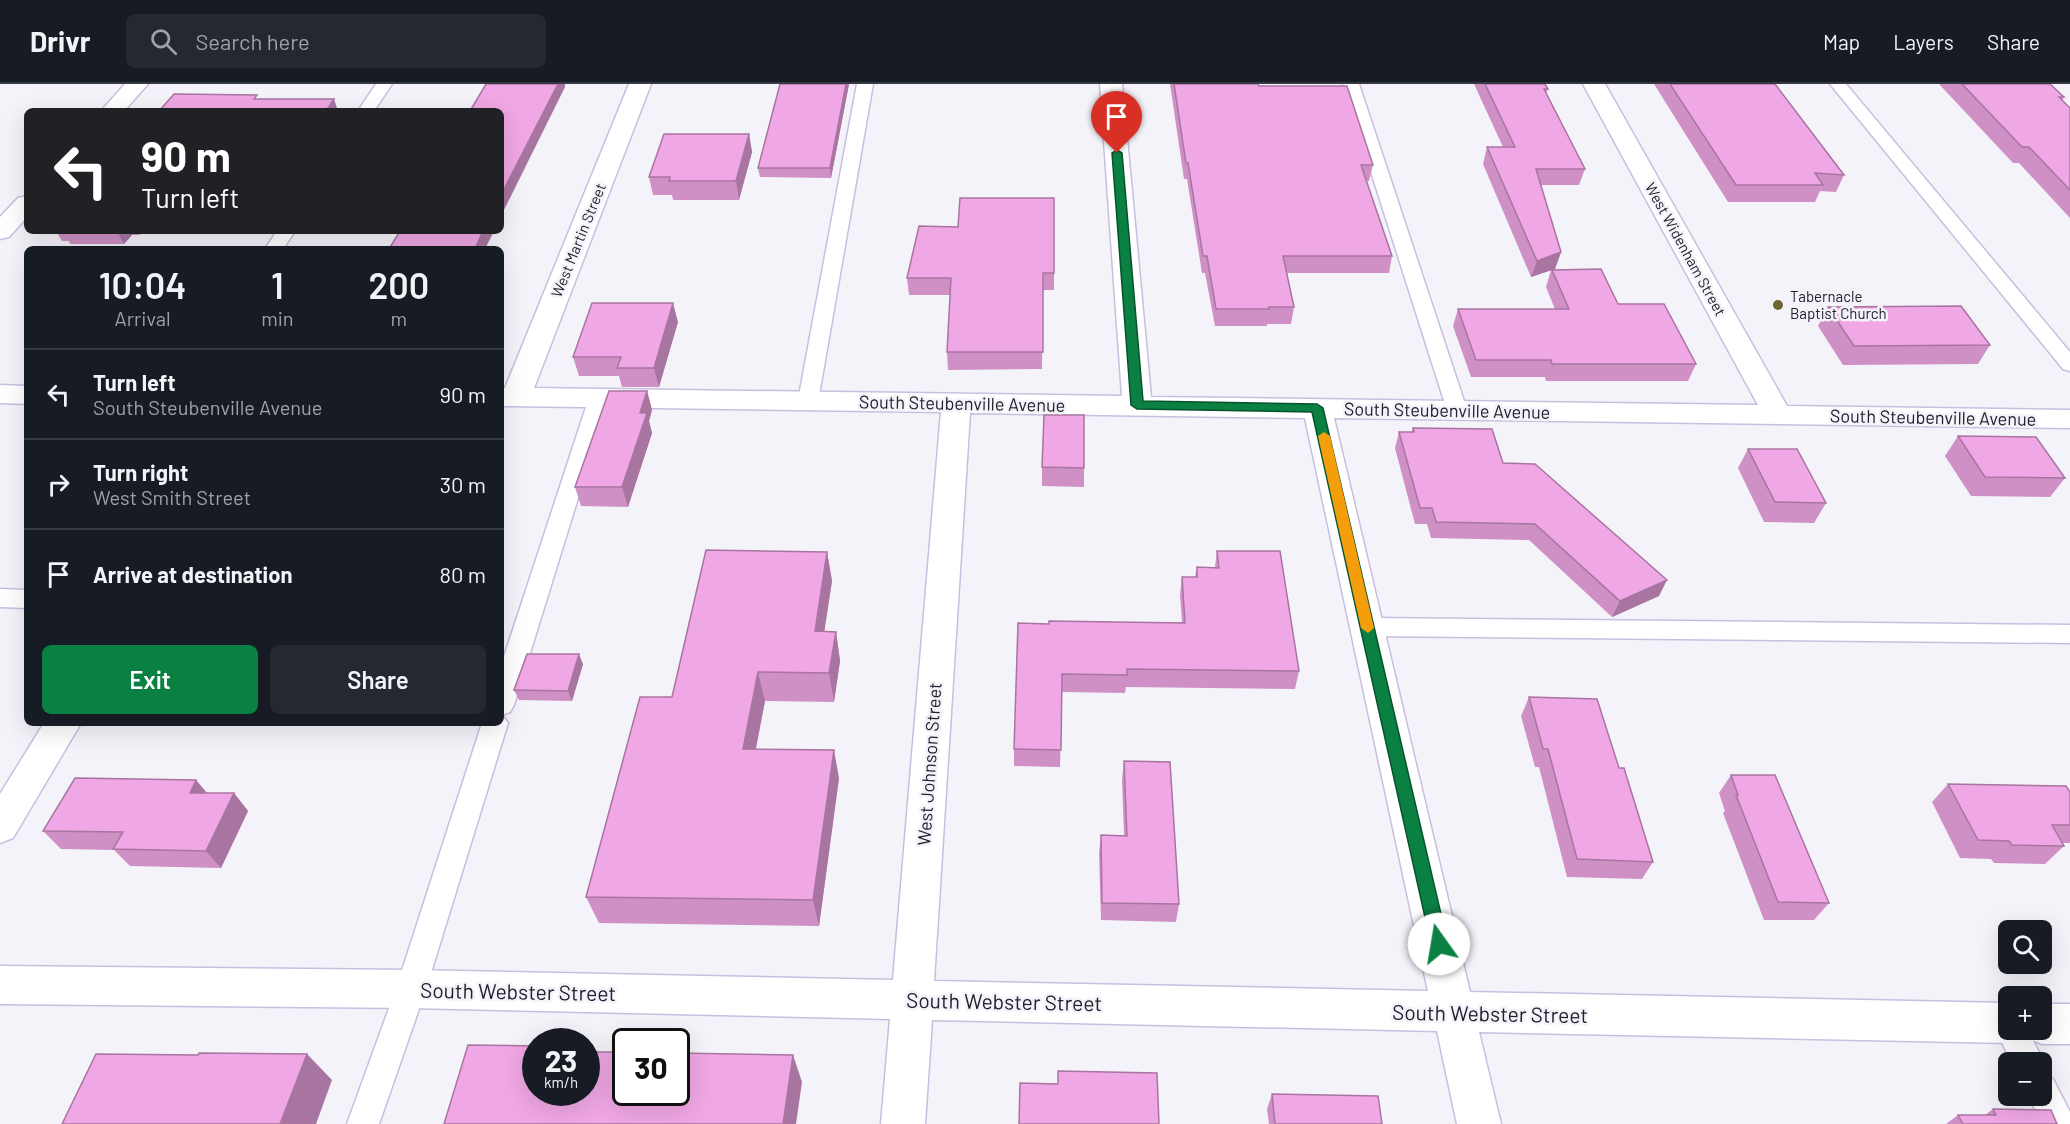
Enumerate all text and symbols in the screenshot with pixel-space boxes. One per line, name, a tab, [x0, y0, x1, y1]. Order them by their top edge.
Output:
search box	[126, 14, 546, 68]
text: Drivr	[30, 24, 90, 58]
icon: search	[147, 25, 180, 58]
text: Search here	[195, 28, 310, 54]
text: Map	[1823, 29, 1860, 54]
text: Layers	[1893, 29, 1954, 54]
text: Share	[1987, 29, 2040, 54]
pin	[1091, 91, 1142, 153]
icon: arrive	[1100, 100, 1133, 133]
text: 90 m	[141, 130, 231, 180]
icon: left	[42, 132, 120, 210]
street label: West Widenham Street	[1642, 179, 1730, 319]
street label: West Martin Street	[547, 180, 609, 300]
text: Turn left	[141, 181, 239, 213]
text: 10:04	[99, 263, 186, 306]
text: 1	[271, 263, 284, 306]
text: 200	[368, 263, 429, 306]
place label: Tabernacle Baptist Church	[1790, 287, 1887, 322]
marker: Tabernacle Baptist Church	[1771, 298, 1785, 312]
text: Arrival	[115, 306, 171, 330]
text: min	[261, 306, 294, 330]
text: m	[391, 306, 407, 330]
text: Turn left	[93, 369, 176, 395]
icon: left	[42, 378, 75, 411]
text: 90 m	[440, 381, 486, 407]
street label: South Steubenville Avenue	[859, 390, 1065, 416]
text: South Steubenville Avenue	[93, 395, 322, 419]
street label: South Steubenville Avenue	[1344, 397, 1550, 423]
street label: South Steubenville Avenue	[1830, 404, 2036, 430]
text: Turn right	[93, 459, 188, 485]
icon: right	[42, 468, 75, 501]
text: 30 m	[440, 471, 486, 497]
text: West Smith Street	[93, 485, 251, 509]
icon: arrive	[42, 558, 75, 591]
text: Arrive at destination	[93, 561, 292, 587]
text: 80 m	[440, 561, 486, 587]
button: Exit	[42, 645, 258, 714]
button: Share	[270, 645, 486, 714]
street label: West Johnson Street	[912, 682, 946, 846]
position arrow	[1407, 912, 1471, 976]
map controls	[1998, 920, 2052, 1106]
button: search	[1998, 920, 2052, 974]
street label: South Webster Street	[420, 977, 616, 1005]
button: +	[1998, 986, 2052, 1040]
street label: South Webster Street	[906, 987, 1102, 1015]
street label: South Webster Street	[1392, 999, 1588, 1027]
speed limit sign: 30	[612, 1028, 690, 1106]
text: 23	[545, 1042, 577, 1078]
button: −	[1998, 1052, 2052, 1106]
text: km/h	[544, 1073, 578, 1091]

